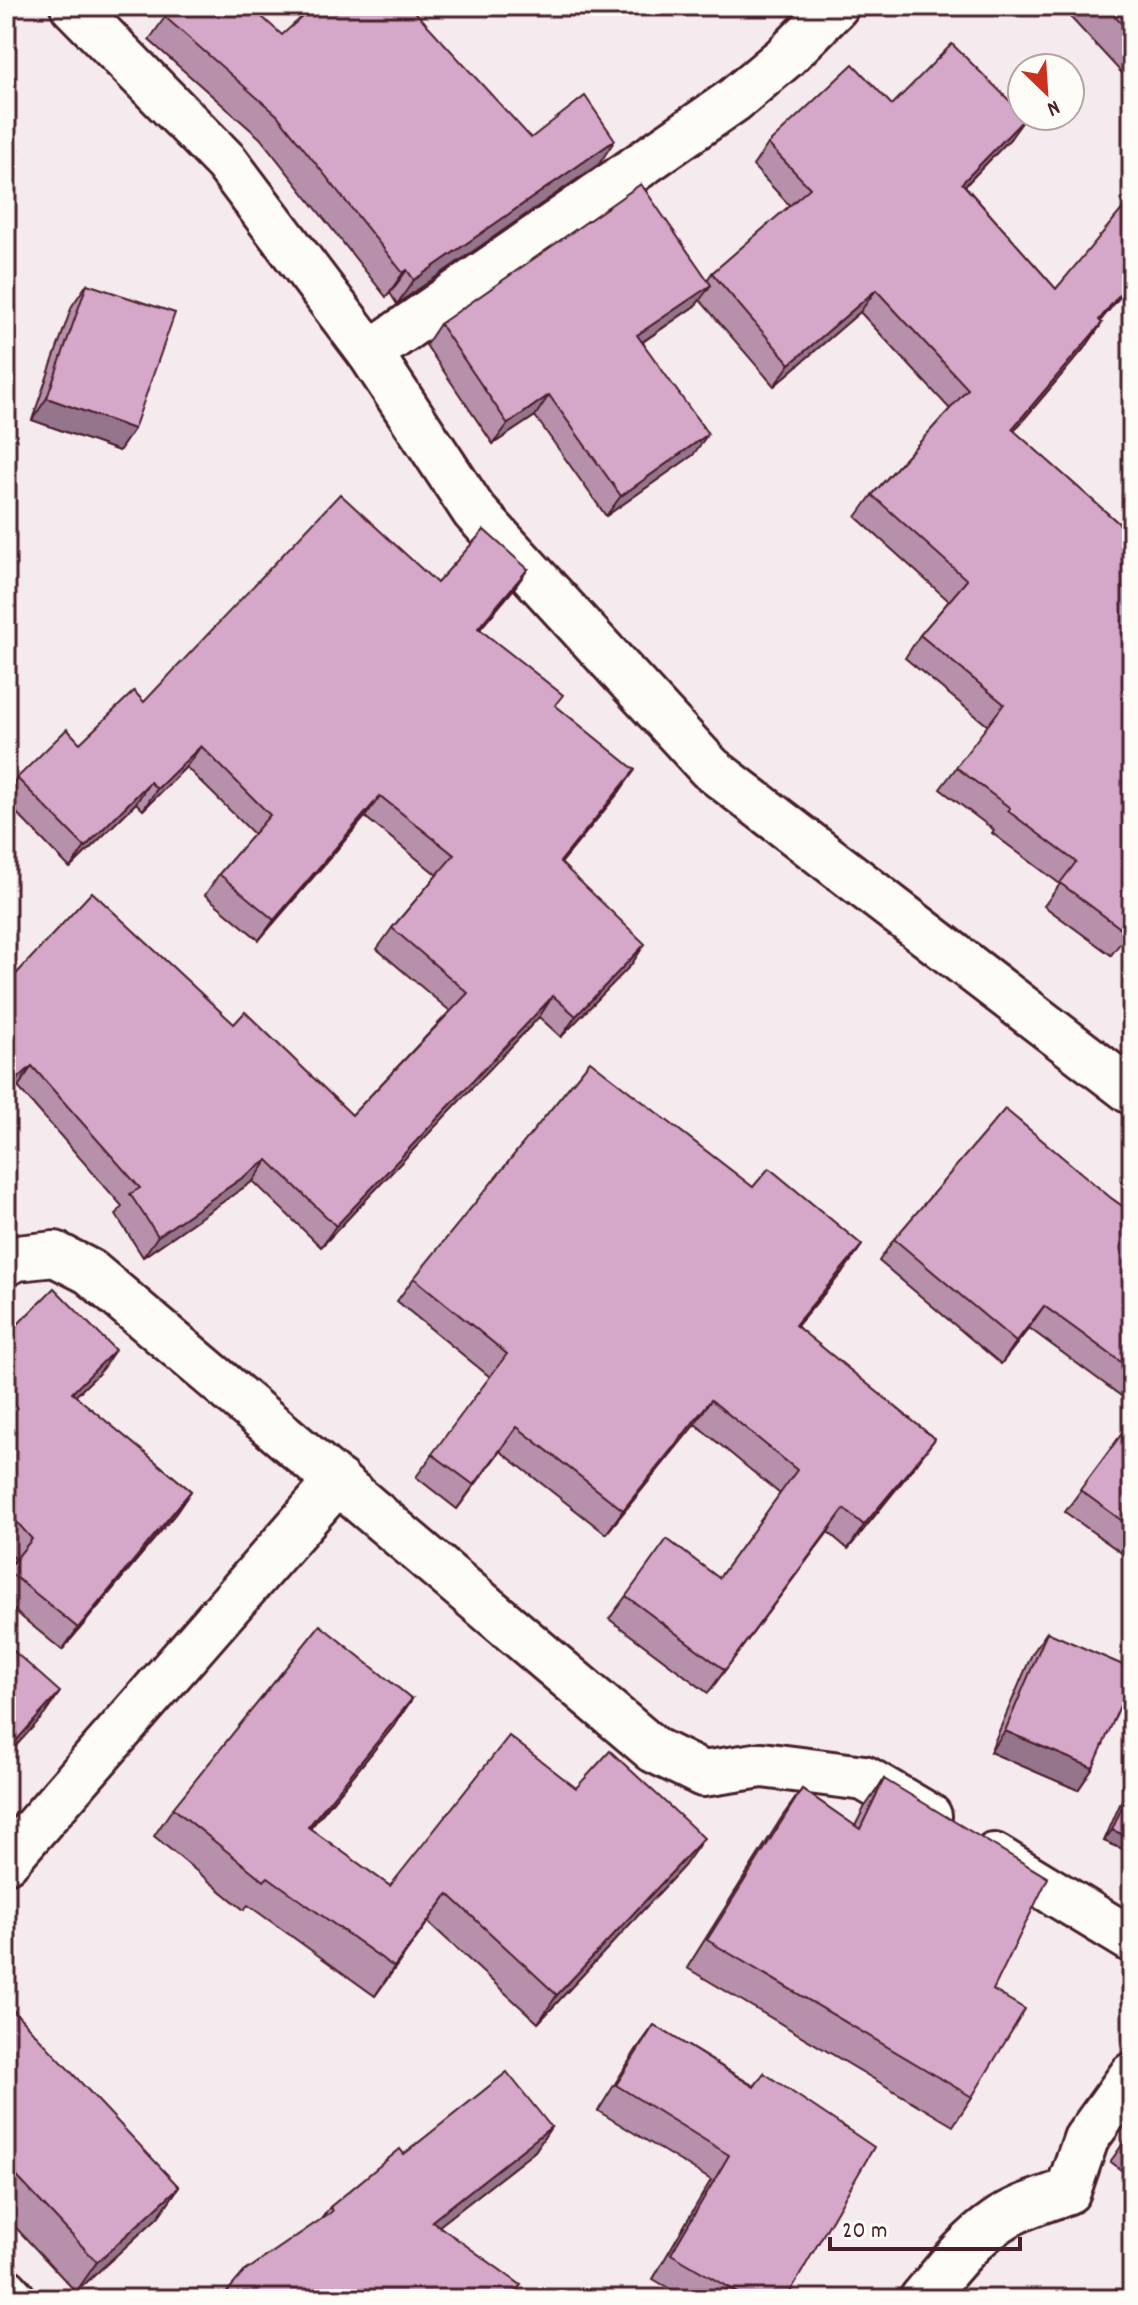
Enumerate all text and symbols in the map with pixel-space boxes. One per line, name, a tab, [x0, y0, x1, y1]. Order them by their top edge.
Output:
north arrow	[1006, 52, 1086, 132]
text: N	[1041, 91, 1064, 123]
scale bar	[830, 2201, 1020, 2251]
text: 20 m	[842, 2215, 888, 2249]

